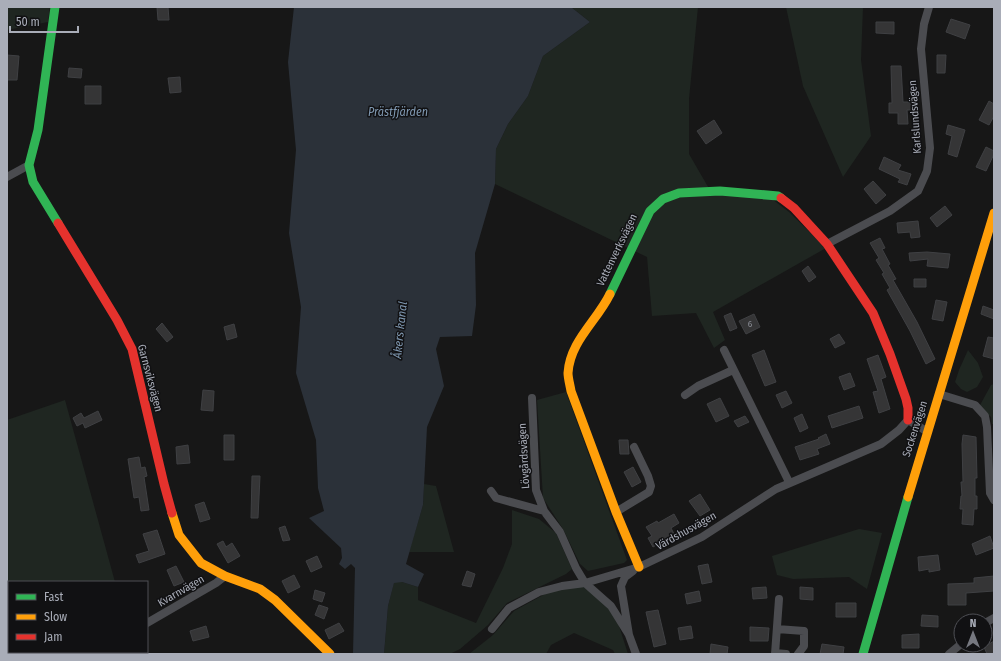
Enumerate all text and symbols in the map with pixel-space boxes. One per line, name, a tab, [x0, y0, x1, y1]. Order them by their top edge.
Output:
scale bar	[10, 8, 78, 34]
text: 50 m	[16, 15, 40, 29]
street label: Karlslundsvägen	[906, 80, 924, 154]
water label: Prästfjärden	[368, 105, 428, 119]
street label: Vattenverksvägen	[594, 212, 640, 288]
water label: Åkers kanal	[388, 300, 410, 360]
house number: 6	[748, 319, 753, 329]
street label: Garnsviksvägen	[135, 343, 165, 413]
street label: Sockenvägen	[900, 399, 930, 459]
street label: Lövgårdsvägen	[516, 423, 532, 489]
street label: Värdshusvägen	[654, 509, 718, 553]
street label: Kvarnvägen	[155, 572, 207, 610]
legend	[8, 581, 148, 653]
text: Fast	[44, 590, 63, 604]
text: Slow	[44, 610, 67, 624]
north arrow	[953, 613, 993, 653]
text: N	[970, 617, 976, 630]
text: Jam	[44, 630, 62, 644]

